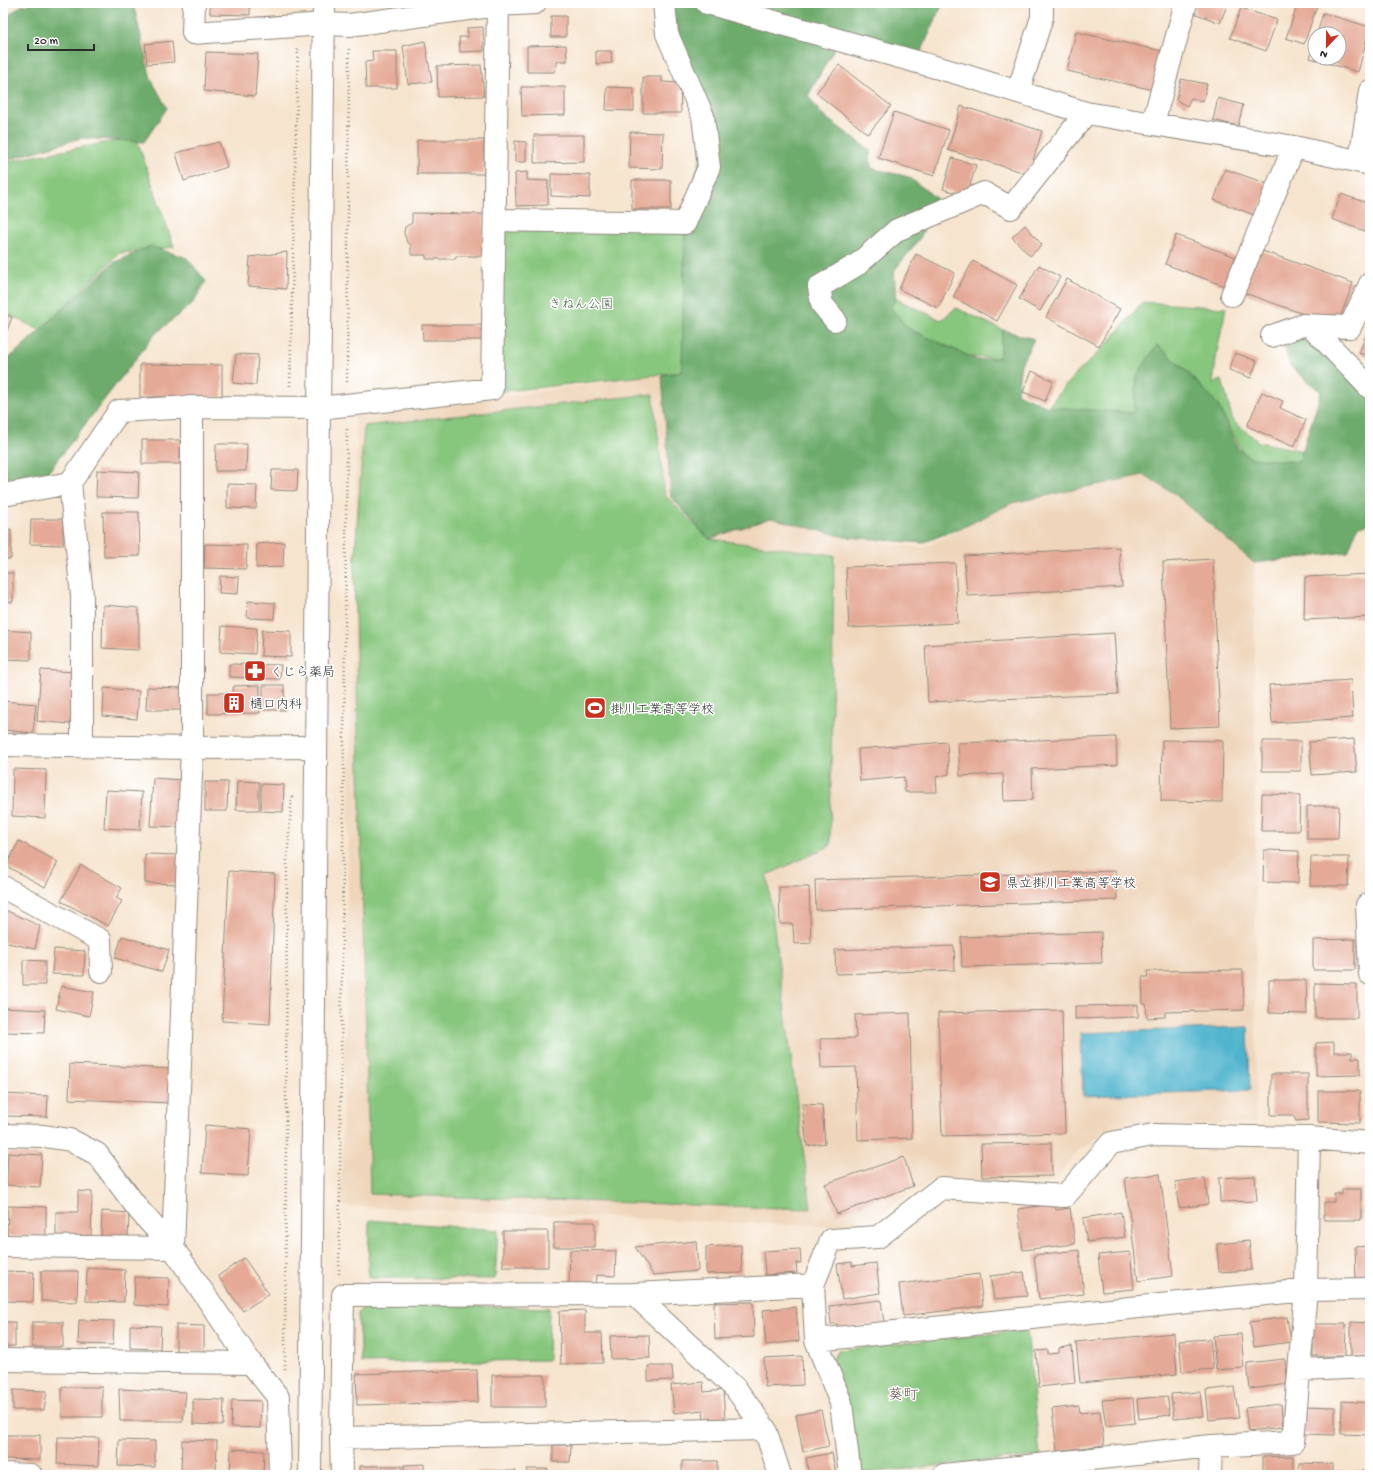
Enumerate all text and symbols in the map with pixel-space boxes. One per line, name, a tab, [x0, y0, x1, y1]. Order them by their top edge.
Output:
scale bar	[28, 26, 94, 52]
north arrow	[1307, 26, 1347, 66]
text: 20 m	[34, 35, 59, 49]
text: N	[1318, 47, 1330, 60]
park label: きねん公園	[548, 297, 614, 313]
pharmacy icon: くじら薬局	[242, 658, 268, 684]
place label: くじら薬局	[270, 665, 335, 681]
building icon: 樋口内科	[221, 690, 247, 716]
sports icon: 掛川工業高等学校	[582, 695, 608, 721]
place label: 樋口内科	[250, 697, 302, 713]
place label: 掛川工業高等学校	[610, 703, 714, 718]
school or university icon: 県立掛川工業高等学校	[977, 869, 1003, 895]
place label: 県立掛川工業高等学校	[1006, 876, 1136, 892]
district label: 葵町	[888, 1386, 919, 1405]

